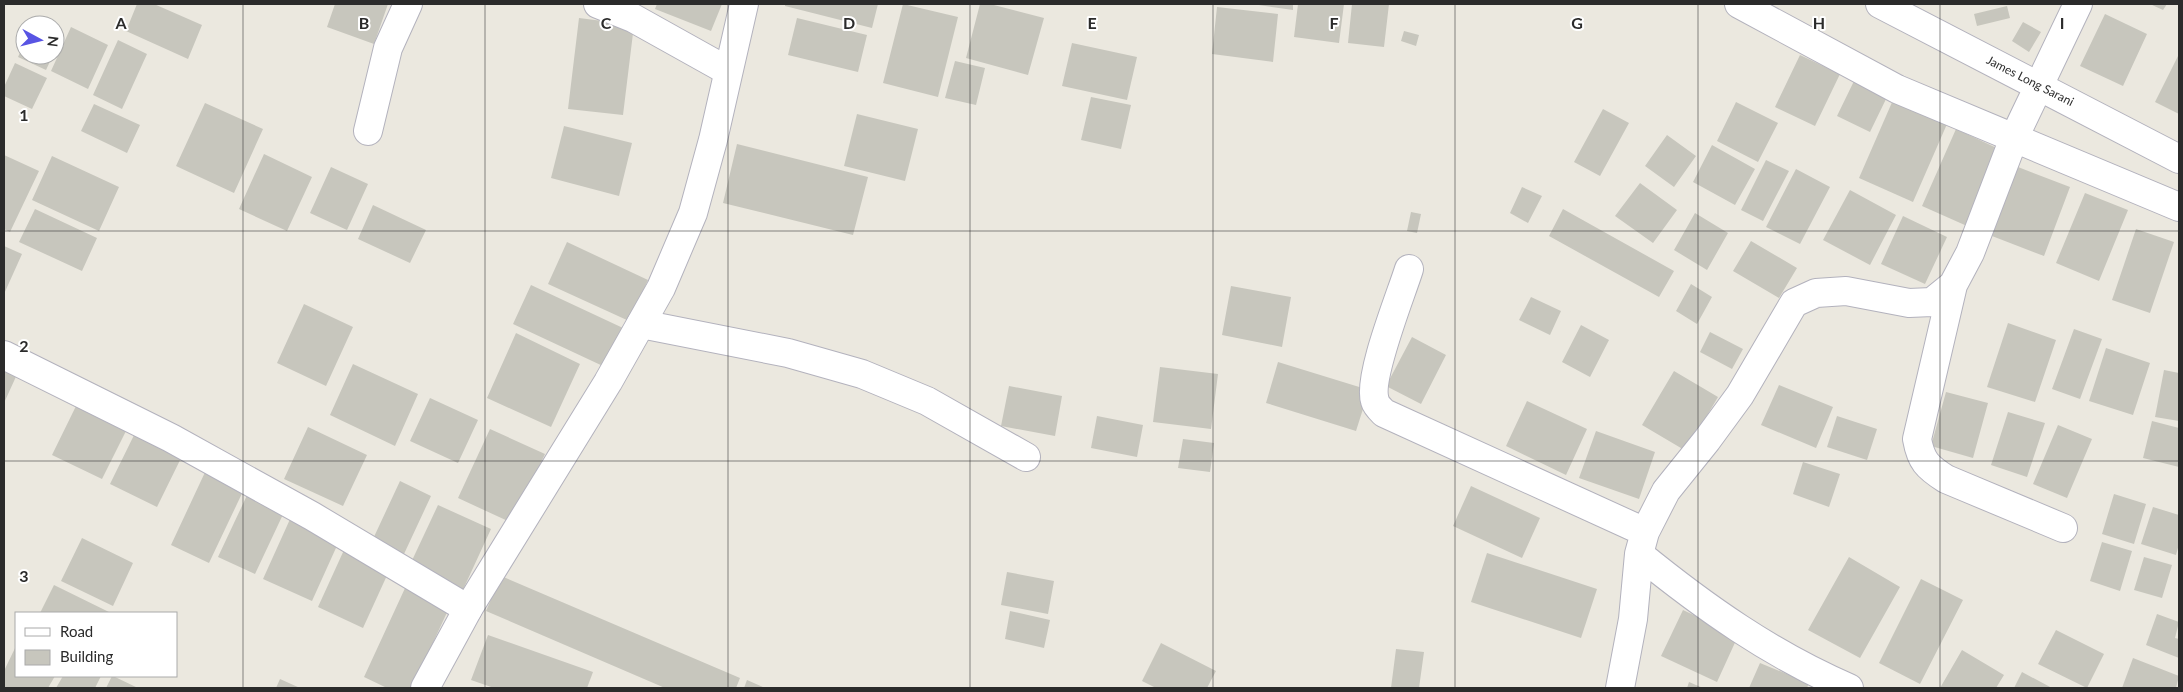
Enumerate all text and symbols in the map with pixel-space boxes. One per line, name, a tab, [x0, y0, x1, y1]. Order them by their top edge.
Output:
text: A	[114, 13, 127, 32]
text: B	[359, 13, 369, 32]
text: C	[601, 13, 612, 32]
text: D	[843, 13, 855, 32]
text: E	[1087, 13, 1097, 32]
text: F	[1329, 13, 1339, 32]
text: G	[1571, 13, 1583, 32]
text: H	[1813, 13, 1825, 32]
text: I	[2060, 13, 2064, 32]
north arrow	[15, 15, 65, 65]
text: N	[44, 35, 62, 48]
street label: James Long Sarani	[1984, 52, 2077, 109]
text: 1	[19, 105, 29, 124]
text: 2	[19, 336, 29, 355]
text: 3	[19, 566, 29, 585]
legend	[15, 612, 178, 677]
text: Road	[60, 622, 93, 640]
text: Building	[60, 647, 113, 665]

